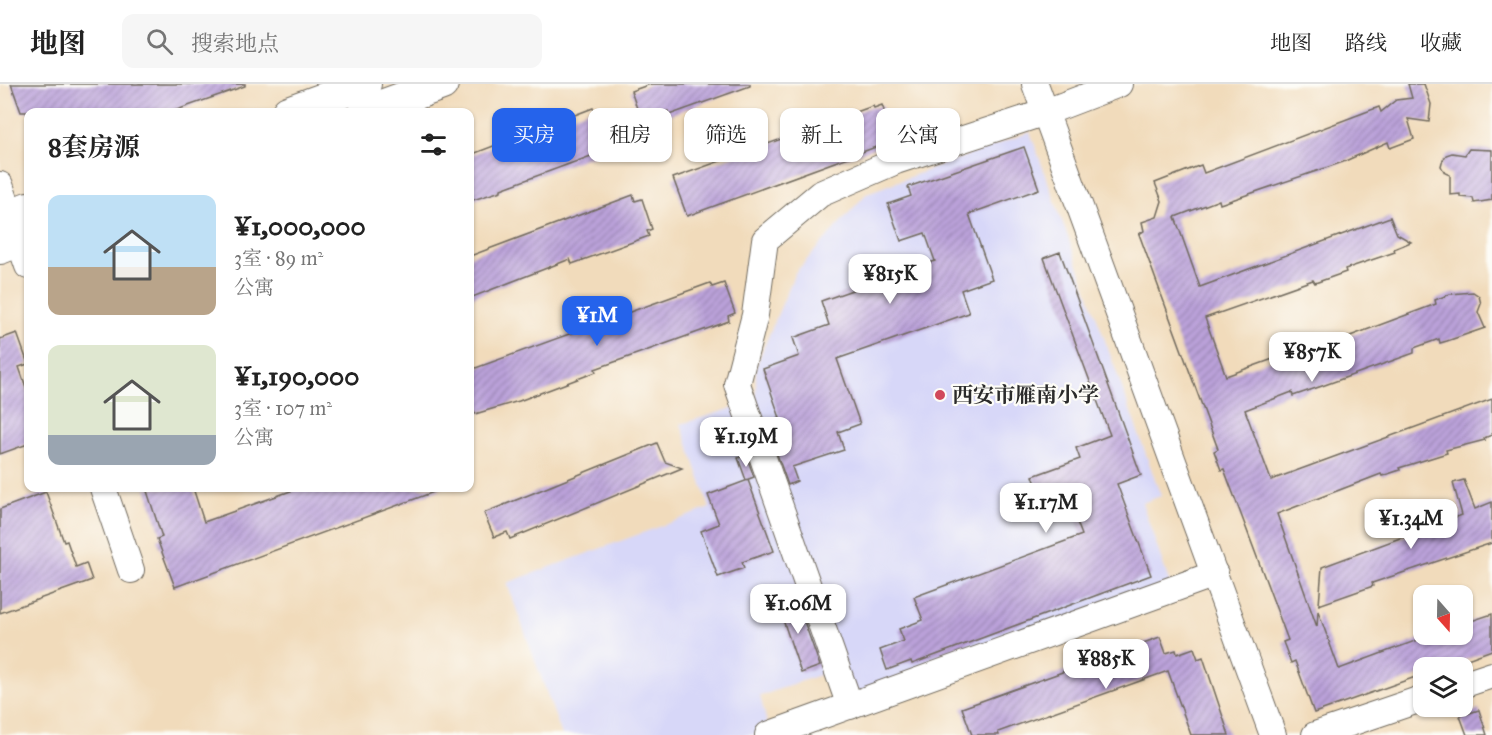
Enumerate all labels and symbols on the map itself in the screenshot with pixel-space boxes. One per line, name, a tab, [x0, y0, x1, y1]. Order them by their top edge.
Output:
pin: ¥815K	[848, 254, 932, 305]
pin: ¥1M	[568, 296, 626, 347]
pin: ¥857K	[1270, 332, 1354, 383]
place label: 西安市雁南小学	[952, 382, 1099, 408]
marker: 西安市雁南小学	[933, 388, 947, 402]
pin: ¥1.19M	[697, 417, 795, 468]
pin: ¥1.17M	[997, 483, 1095, 534]
pin: ¥1.34M	[1362, 499, 1460, 550]
pin: ¥1.06M	[749, 584, 847, 635]
north arrow	[1413, 585, 1473, 645]
pin: ¥885K	[1064, 639, 1148, 690]

